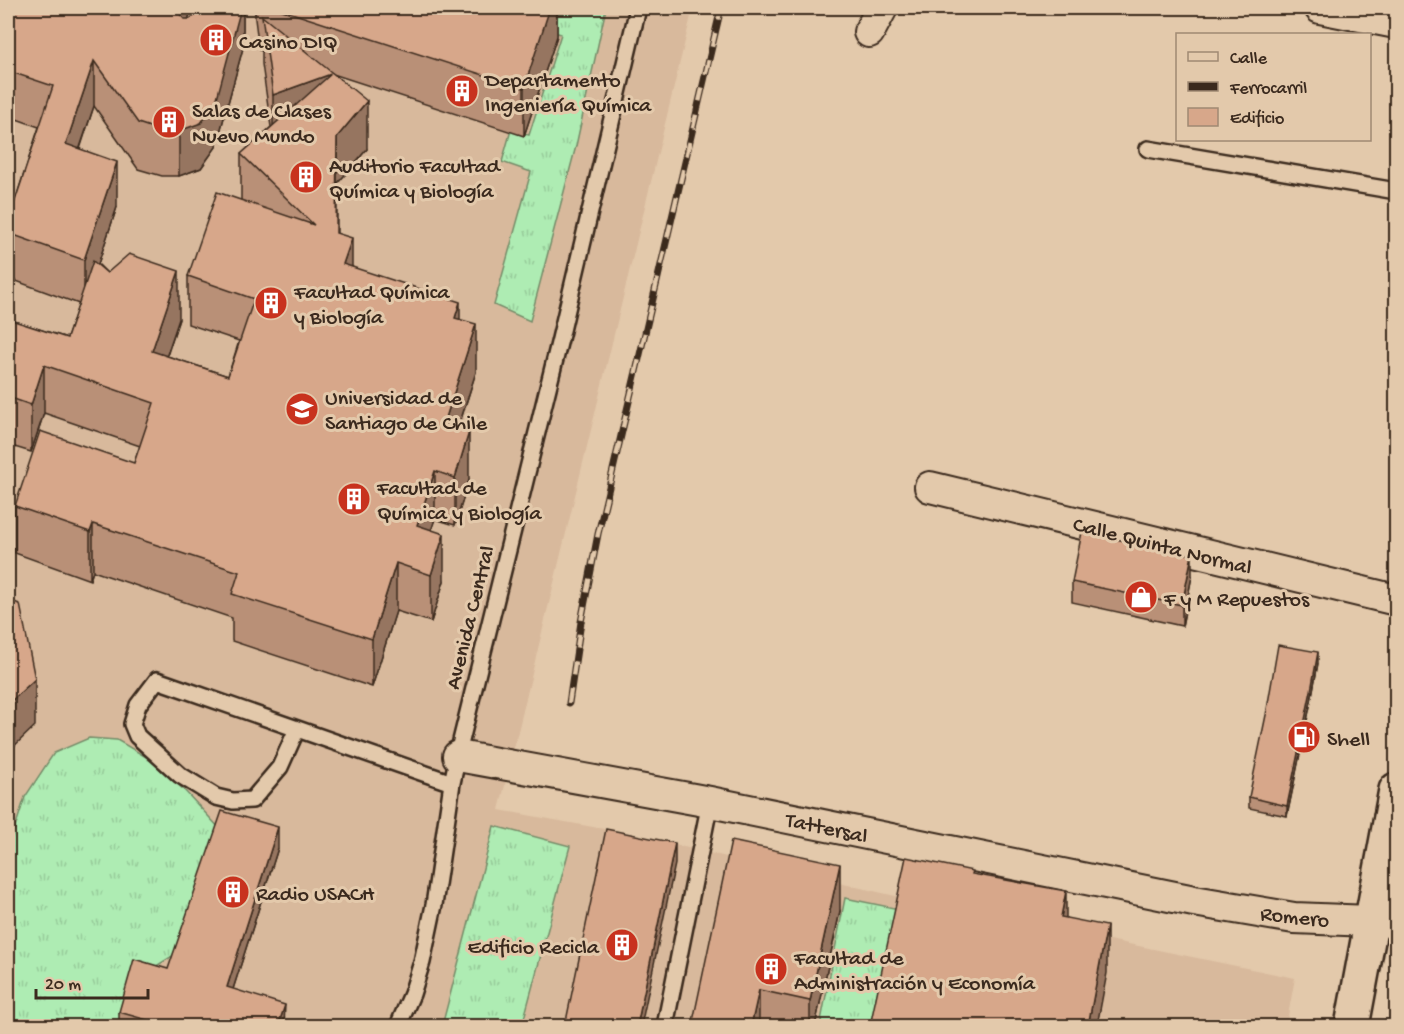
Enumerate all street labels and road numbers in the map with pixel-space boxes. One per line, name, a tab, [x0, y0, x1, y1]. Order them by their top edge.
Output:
street label: Calle Quinta Normal	[1070, 513, 1254, 583]
street label: Avenida Central	[441, 543, 502, 692]
street label: Tattersal	[781, 808, 870, 851]
street label: Romero	[1259, 902, 1330, 936]

